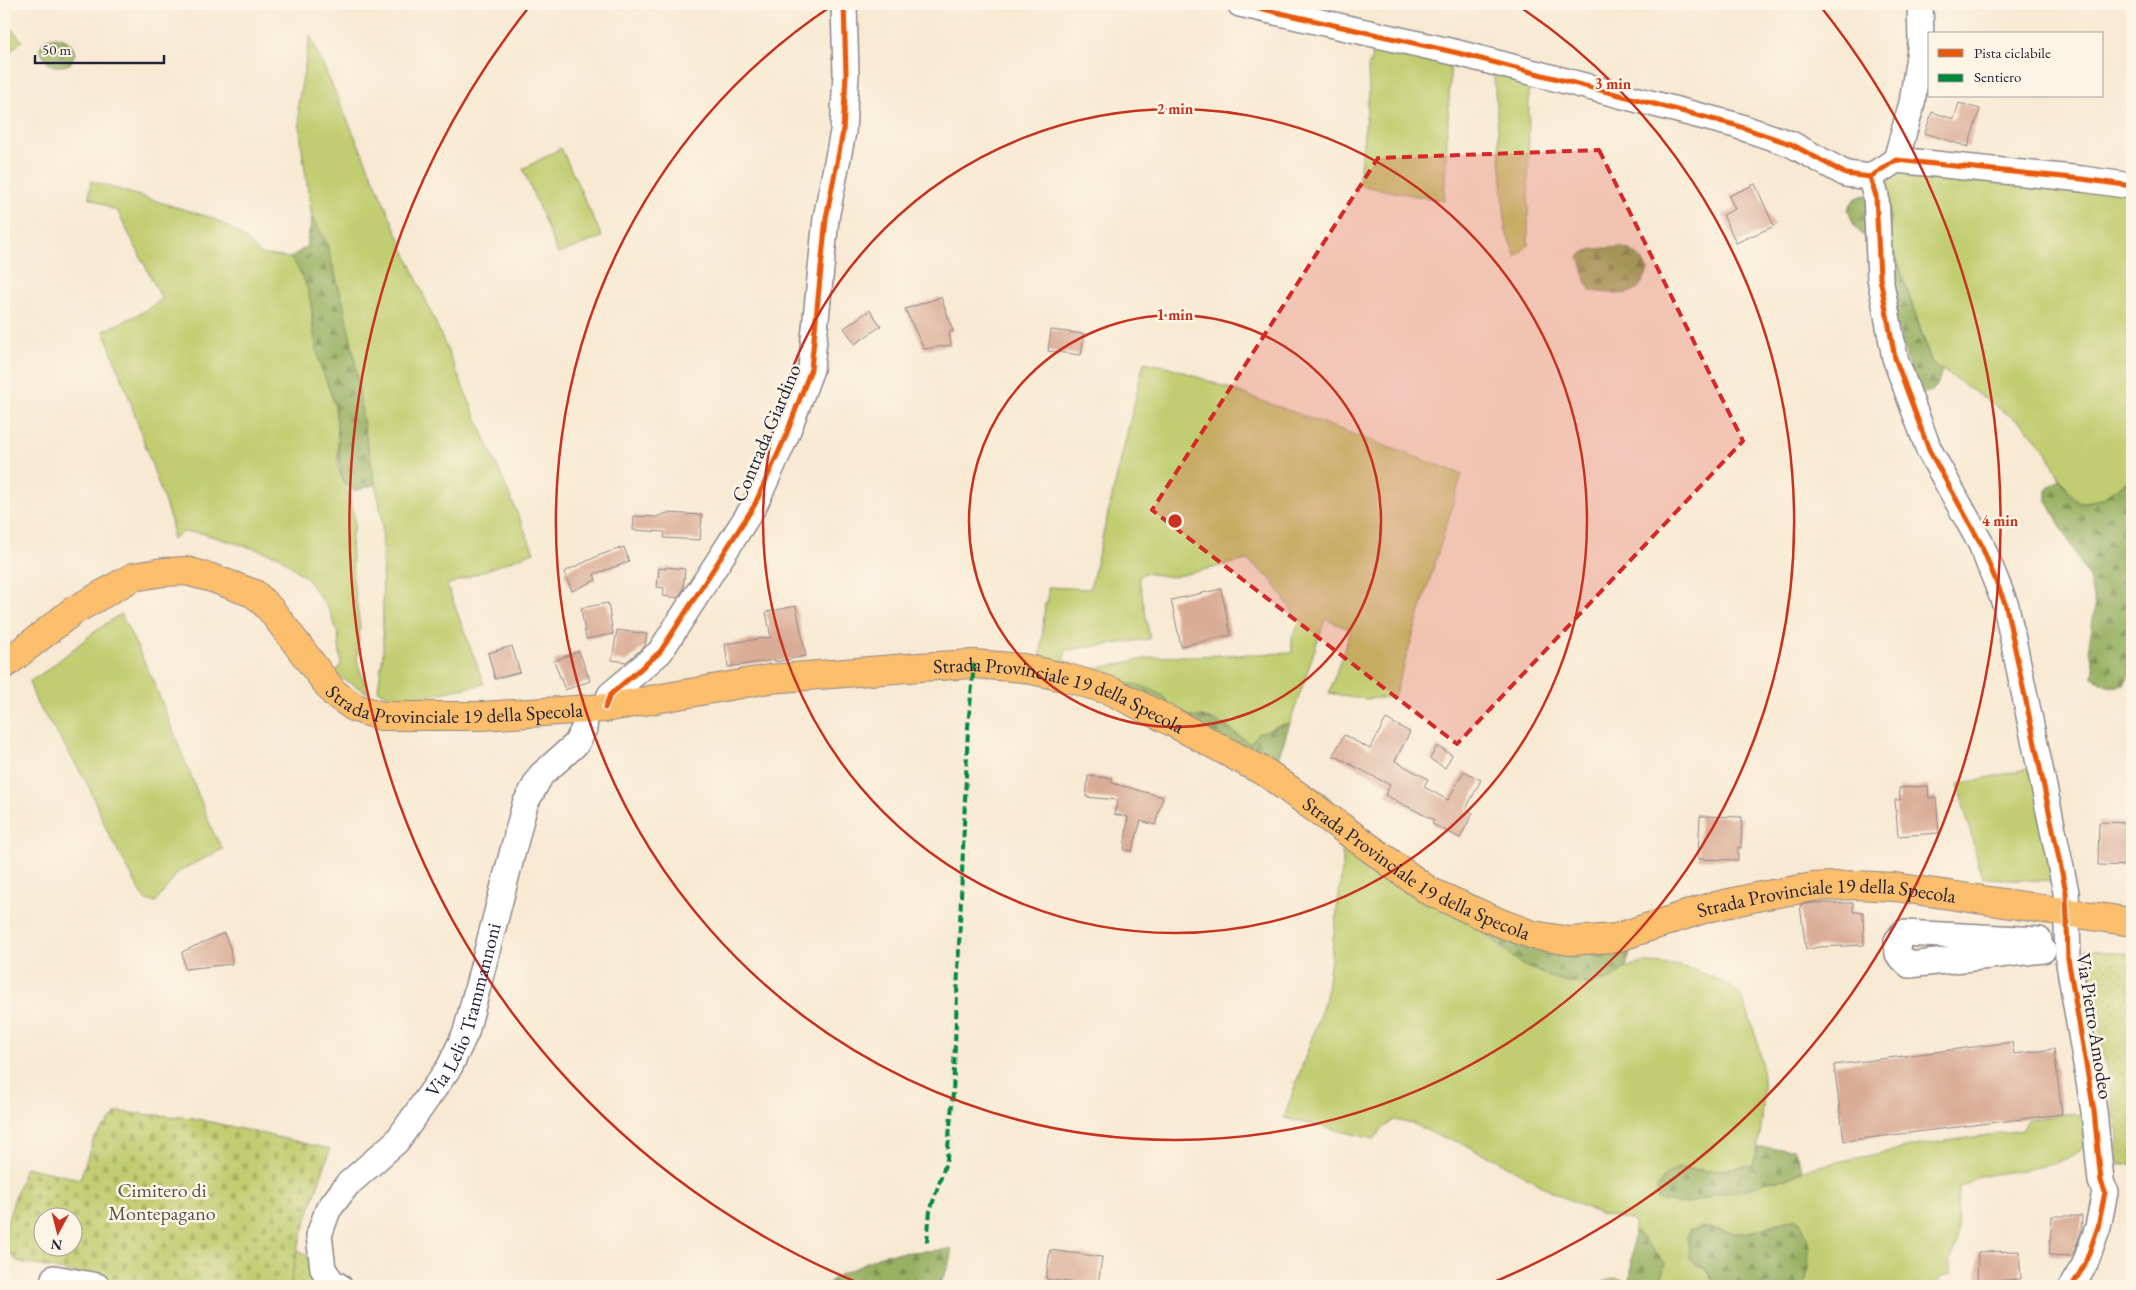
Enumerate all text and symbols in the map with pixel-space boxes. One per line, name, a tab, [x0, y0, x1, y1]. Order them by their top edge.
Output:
scale bar	[35, 32, 164, 64]
legend	[1928, 32, 2104, 98]
text: 50 m	[42, 40, 71, 59]
text: Pista ciclabile	[1974, 43, 2051, 62]
text: Sentiero	[1974, 67, 2021, 86]
text: 3 min	[1595, 74, 1632, 93]
text: 2 min	[1157, 99, 1194, 118]
text: 1 min	[1157, 305, 1194, 324]
street label: Contrada Giardino	[725, 360, 807, 506]
text: 4 min	[1982, 511, 2019, 530]
centre of rings	[1166, 512, 1184, 530]
street label: Strada Provinciale 19 della Specola	[932, 651, 1189, 739]
street label: Strada Provinciale 19 della Specola	[320, 680, 584, 729]
street label: Strada Provinciale 19 della Specola	[1298, 791, 1534, 946]
street label: Strada Provinciale 19 della Specola	[1693, 872, 1958, 924]
street label: Via Lelio Trammannoni	[419, 920, 507, 1102]
street label: Via Pietro Amodeo	[2071, 951, 2119, 1101]
park label: Cimitero di Montepagano	[108, 1177, 216, 1226]
north arrow	[32, 1208, 82, 1258]
text: N	[49, 1235, 63, 1255]

